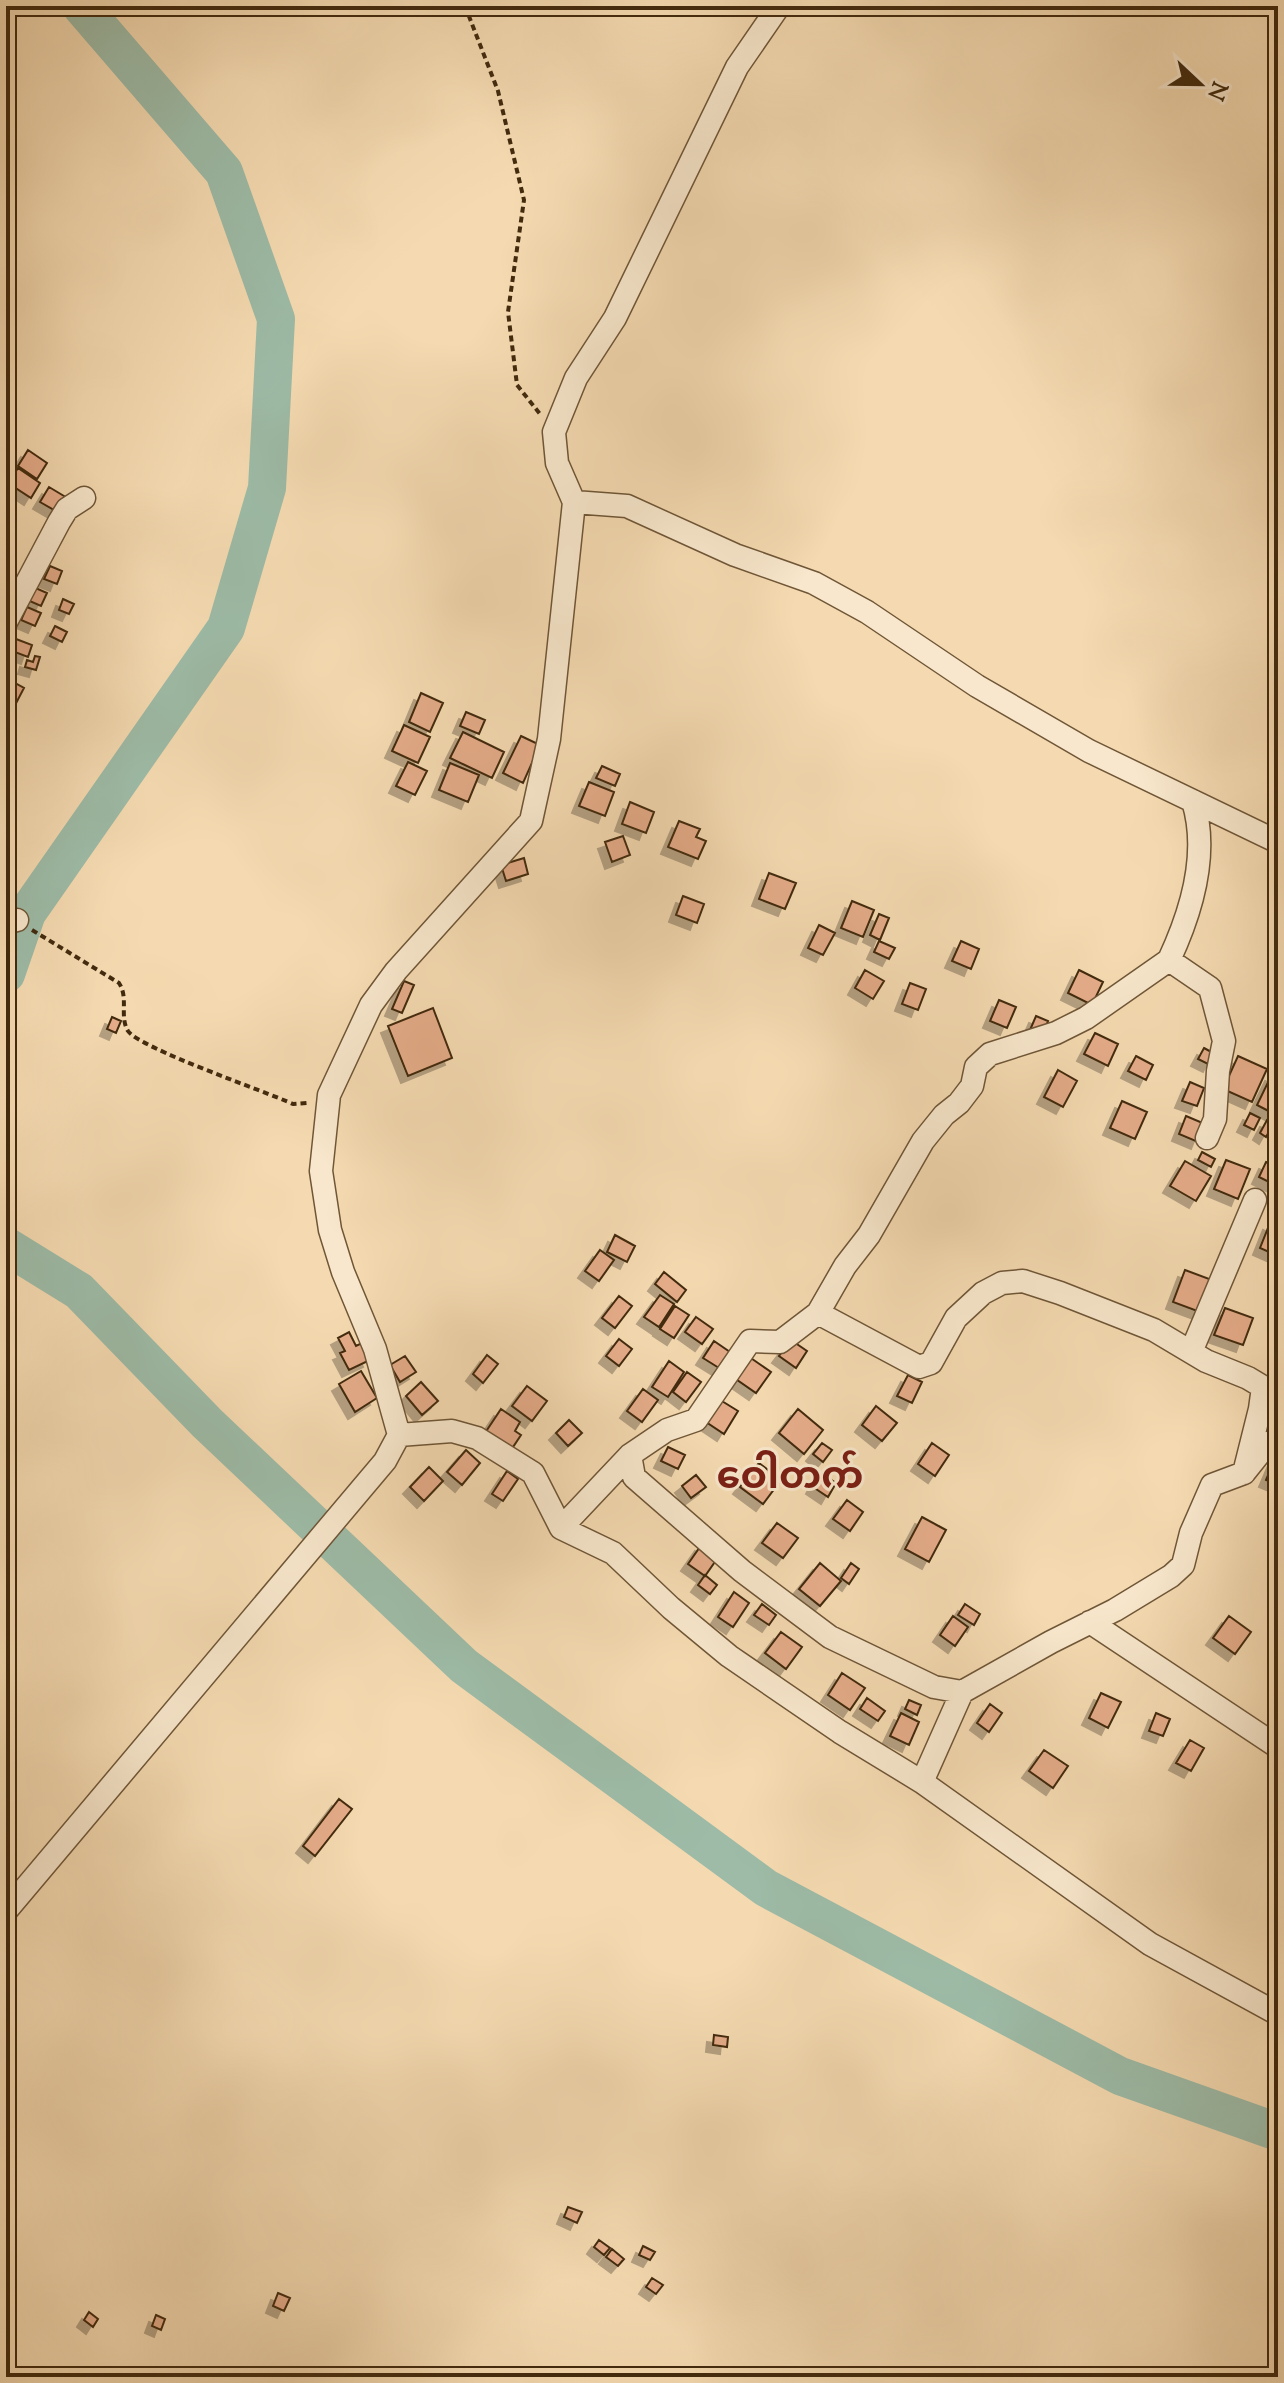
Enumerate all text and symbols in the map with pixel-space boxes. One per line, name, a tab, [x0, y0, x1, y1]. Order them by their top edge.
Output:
north arrow	[1160, 44, 1240, 124]
text: N	[1197, 76, 1234, 105]
district label: ဝေါတက်	[717, 1450, 863, 1506]

